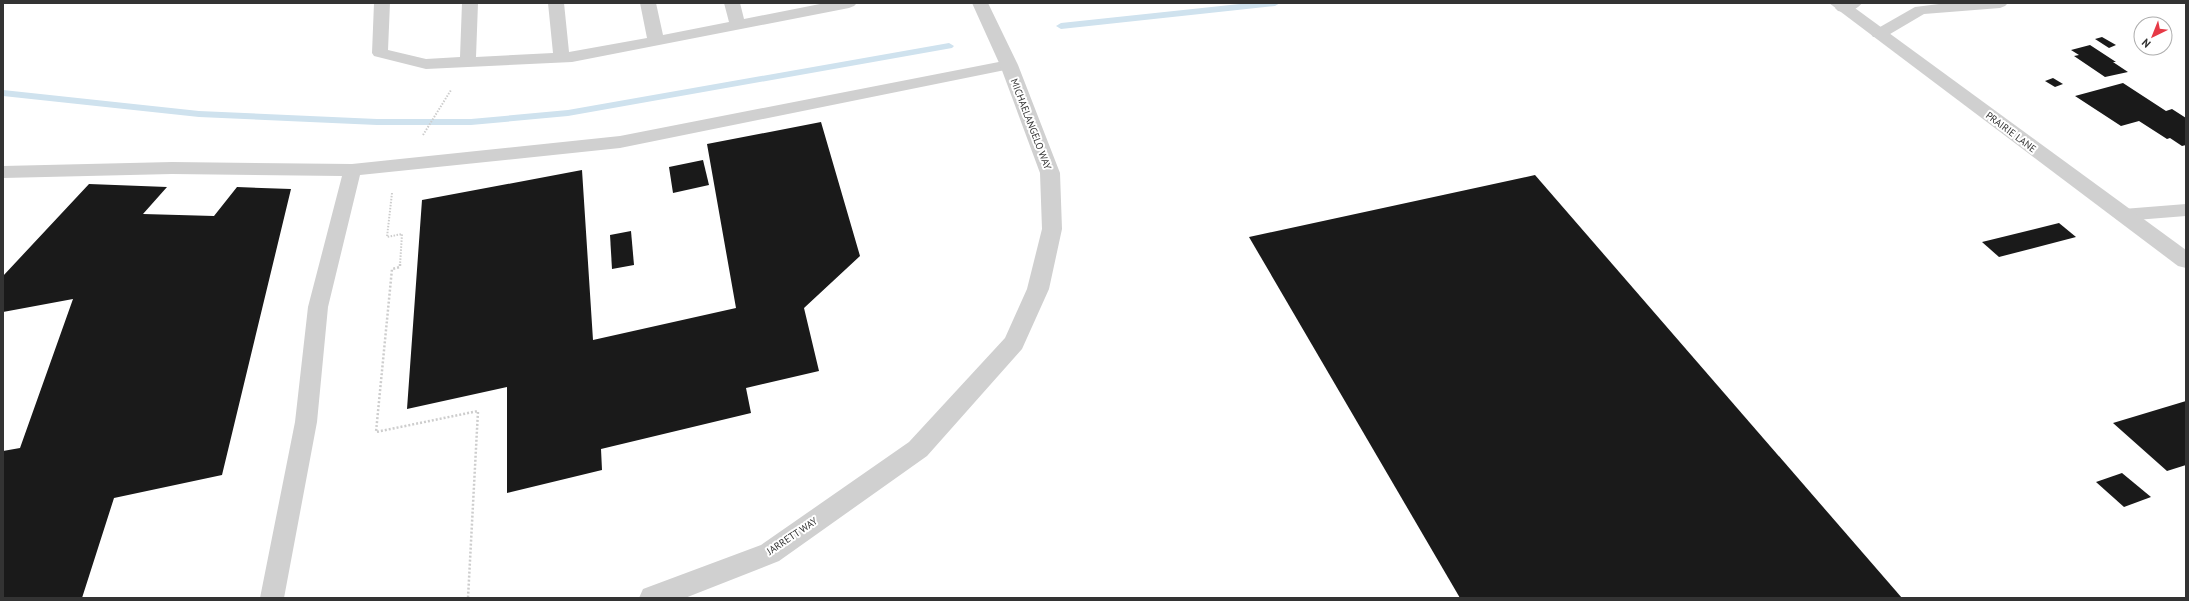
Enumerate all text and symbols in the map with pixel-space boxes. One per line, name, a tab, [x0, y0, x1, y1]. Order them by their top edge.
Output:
north arrow	[2133, 16, 2173, 56]
text: N	[2139, 36, 2154, 51]
street label: MICHAELANGELO WAY	[1008, 77, 1054, 172]
street label: PRAIRIE LANE	[1983, 109, 2039, 155]
street label: JARRETT WAY	[763, 514, 820, 558]

